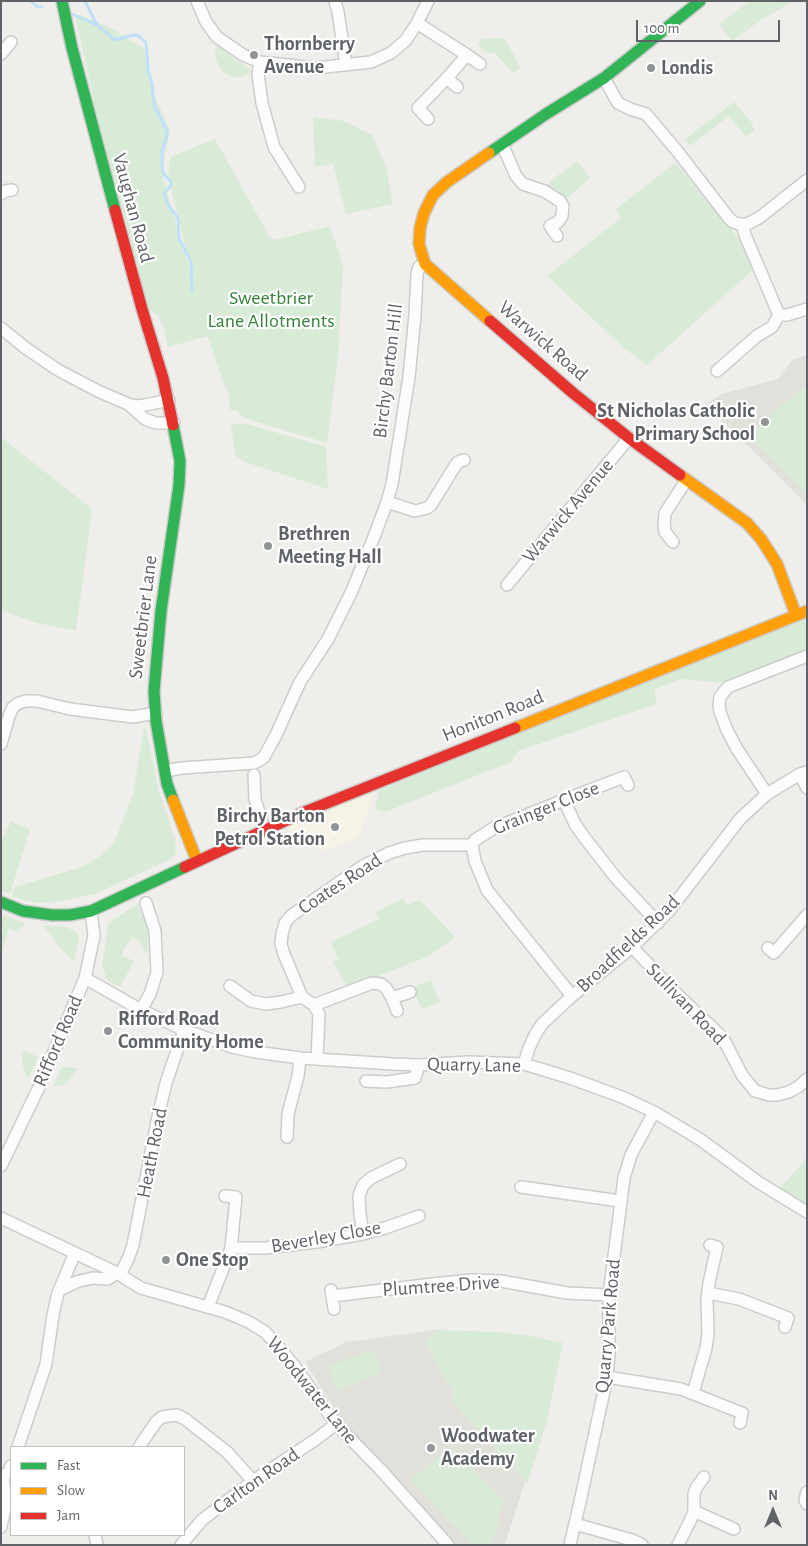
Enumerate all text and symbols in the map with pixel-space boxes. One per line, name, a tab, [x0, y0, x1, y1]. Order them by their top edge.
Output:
scale bar	[638, 10, 782, 42]
text: 100 m	[644, 21, 679, 36]
place label: Thornberry Avenue	[264, 32, 355, 79]
marker: Thornberry Avenue	[248, 49, 260, 61]
place label: Londis	[661, 56, 713, 80]
marker: Londis	[645, 62, 657, 74]
street label: Vaughan Road	[107, 151, 159, 265]
park label: Sweetbrier Lane Allotments	[207, 286, 335, 333]
street label: Warwick Road	[493, 296, 593, 386]
street label: Birchy Barton Hill	[368, 302, 408, 440]
place label: St Nicholas Catholic Primary School	[597, 399, 755, 446]
marker: St Nicholas Catholic Primary School	[759, 416, 771, 428]
street label: Warwick Avenue	[517, 454, 619, 568]
place label: Brethren Meeting Hall	[278, 522, 382, 569]
marker: Brethren Meeting Hall	[262, 540, 274, 552]
street label: Sweetbrier Lane	[124, 554, 162, 680]
street label: Honiton Road	[439, 685, 547, 747]
street label: Grainger Close	[489, 776, 603, 840]
place label: Birchy Barton Petrol Station	[215, 804, 325, 851]
marker: Birchy Barton Petrol Station	[329, 821, 341, 833]
street label: Coates Road	[294, 848, 386, 920]
street label: Broadfields Road	[571, 890, 685, 998]
street label: Sullivan Road	[641, 958, 731, 1050]
street label: Rifford Road	[28, 992, 88, 1090]
place label: Rifford Road Community Home	[118, 1007, 264, 1054]
marker: Rifford Road Community Home	[102, 1025, 114, 1037]
street label: Quarry Lane	[427, 1052, 521, 1078]
street label: Heath Road	[131, 1106, 173, 1200]
street label: Beverley Close	[269, 1216, 383, 1258]
place label: One Stop	[176, 1248, 249, 1272]
marker: One Stop	[160, 1254, 172, 1266]
street label: Quarry Park Road	[590, 1258, 626, 1394]
street label: Plumtree Drive	[382, 1270, 500, 1302]
street label: Woodwater Lane	[261, 1331, 363, 1449]
place label: Woodwater Academy	[441, 1424, 535, 1471]
street label: Carlton Road	[208, 1442, 304, 1520]
marker: Woodwater Academy	[425, 1442, 437, 1454]
legend	[10, 1446, 185, 1536]
text: Fast	[57, 1458, 80, 1473]
text: Slow	[57, 1483, 85, 1498]
north arrow	[748, 1486, 798, 1536]
text: N	[768, 1489, 778, 1503]
text: Jam	[57, 1508, 80, 1523]

